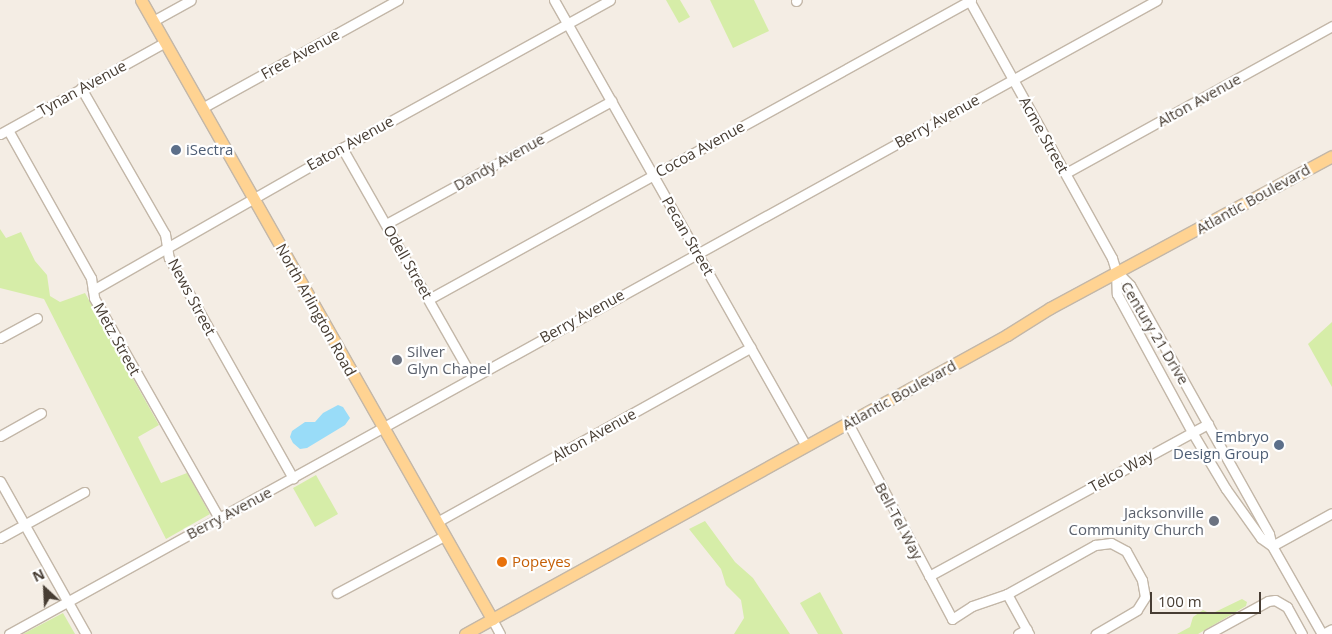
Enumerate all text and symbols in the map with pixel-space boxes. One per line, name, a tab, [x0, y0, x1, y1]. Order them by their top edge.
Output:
street label: Free Avenue	[258, 25, 342, 83]
street label: Tynan Avenue	[35, 56, 129, 120]
street label: Alton Avenue	[1154, 70, 1244, 130]
street label: Berry Avenue	[892, 90, 982, 152]
street label: Acme Street	[1016, 94, 1072, 176]
street label: Eaton Avenue	[303, 112, 397, 174]
street label: Cocoa Avenue	[652, 117, 748, 181]
street label: Dandy Avenue	[450, 130, 548, 194]
place label: iSectra	[186, 141, 233, 159]
marker: iSectra	[170, 144, 182, 156]
street label: Atlantic Boulevard	[1193, 160, 1313, 238]
street label: Pecan Street	[658, 193, 718, 279]
street label: Odell Street	[380, 222, 436, 302]
street label: North Arlington Road	[272, 241, 360, 379]
street label: News Street	[164, 256, 220, 338]
street label: Century 21 Drive	[1117, 278, 1193, 388]
street label: Berry Avenue	[537, 285, 627, 347]
street label: Metz Street	[90, 300, 144, 378]
place label: Silver Glyn Chapel	[407, 342, 491, 377]
marker: Silver Glyn Chapel	[391, 354, 403, 366]
street label: Atlantic Boulevard	[839, 356, 959, 434]
street label: Alton Avenue	[549, 405, 639, 465]
place label: Embryo Design Group	[1173, 427, 1269, 462]
marker: Embryo Design Group	[1273, 439, 1285, 451]
street label: Telco Way	[1086, 446, 1156, 496]
street label: Bell-Tel Way	[871, 479, 927, 563]
street label: Berry Avenue	[183, 483, 275, 543]
place label: Jacksonville Community Church	[1068, 503, 1204, 538]
marker: Jacksonville Community Church	[1208, 515, 1220, 527]
place label: Popeyes	[512, 553, 571, 571]
marker: Popeyes	[496, 556, 508, 568]
north arrow	[20, 564, 70, 614]
text: N	[29, 564, 48, 586]
scale bar	[1152, 582, 1263, 614]
text: 100 m	[1158, 591, 1202, 611]

